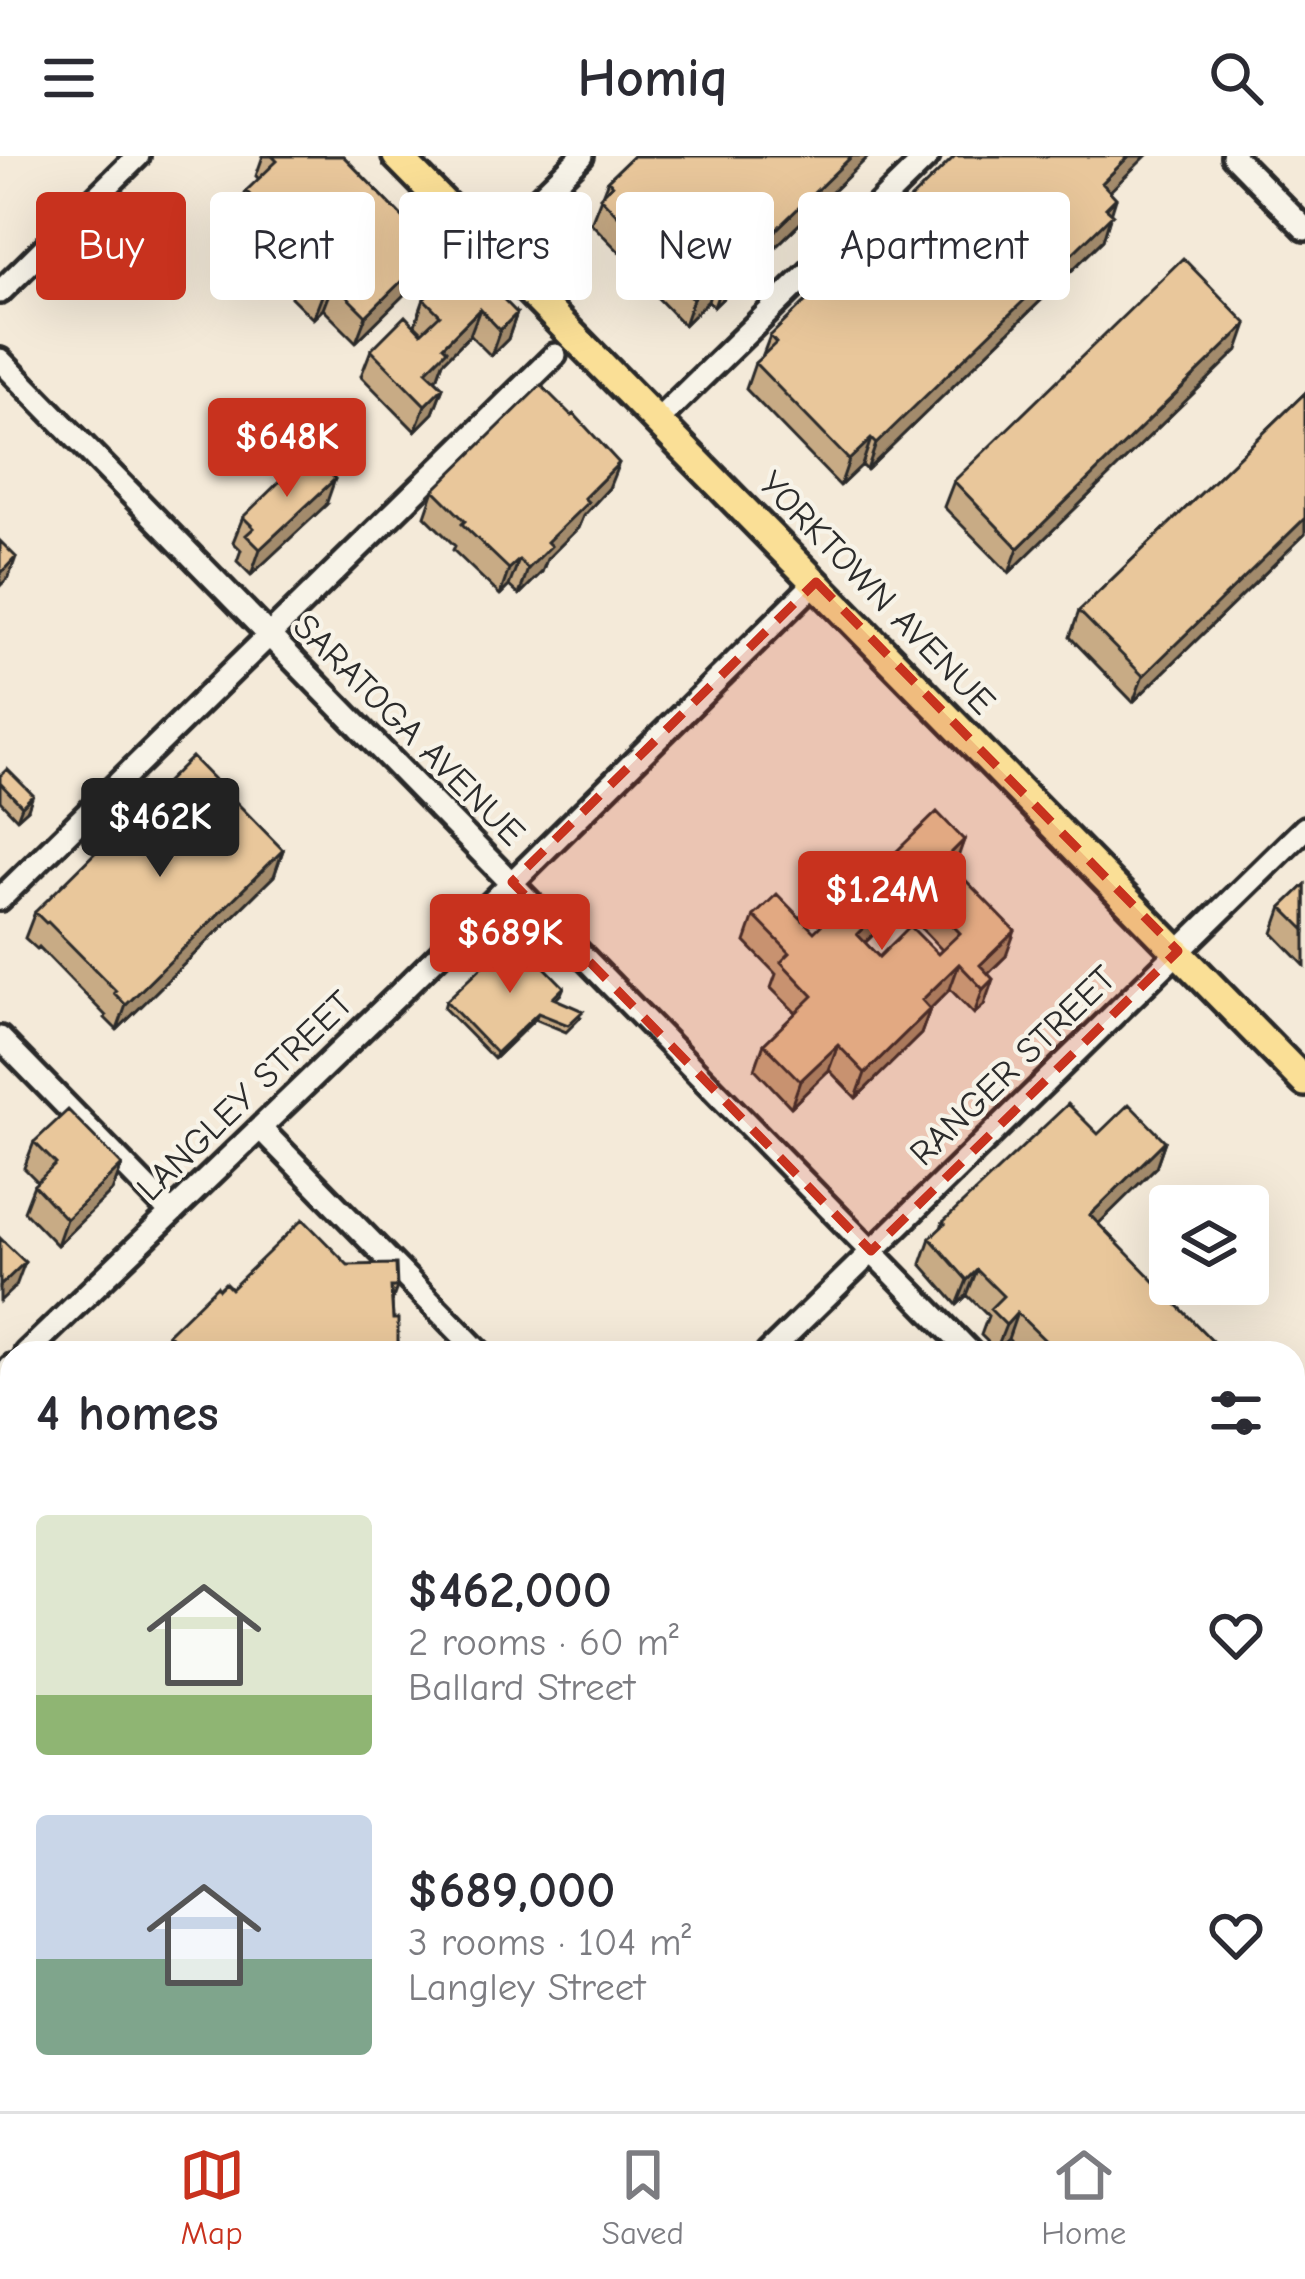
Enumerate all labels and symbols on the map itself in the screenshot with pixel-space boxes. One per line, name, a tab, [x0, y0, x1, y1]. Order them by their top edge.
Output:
pin: $648K	[203, 398, 371, 500]
street label: YORKTOWN AVENUE	[751, 463, 1003, 723]
street label: SARATOGA AVENUE	[285, 606, 533, 854]
pin: $462K	[76, 778, 244, 880]
pin: $1.24M	[784, 851, 980, 953]
pin: $689K	[426, 894, 594, 996]
street label: RANGER STREET	[902, 958, 1124, 1174]
street label: LANGLEY STREET	[129, 983, 361, 1209]

